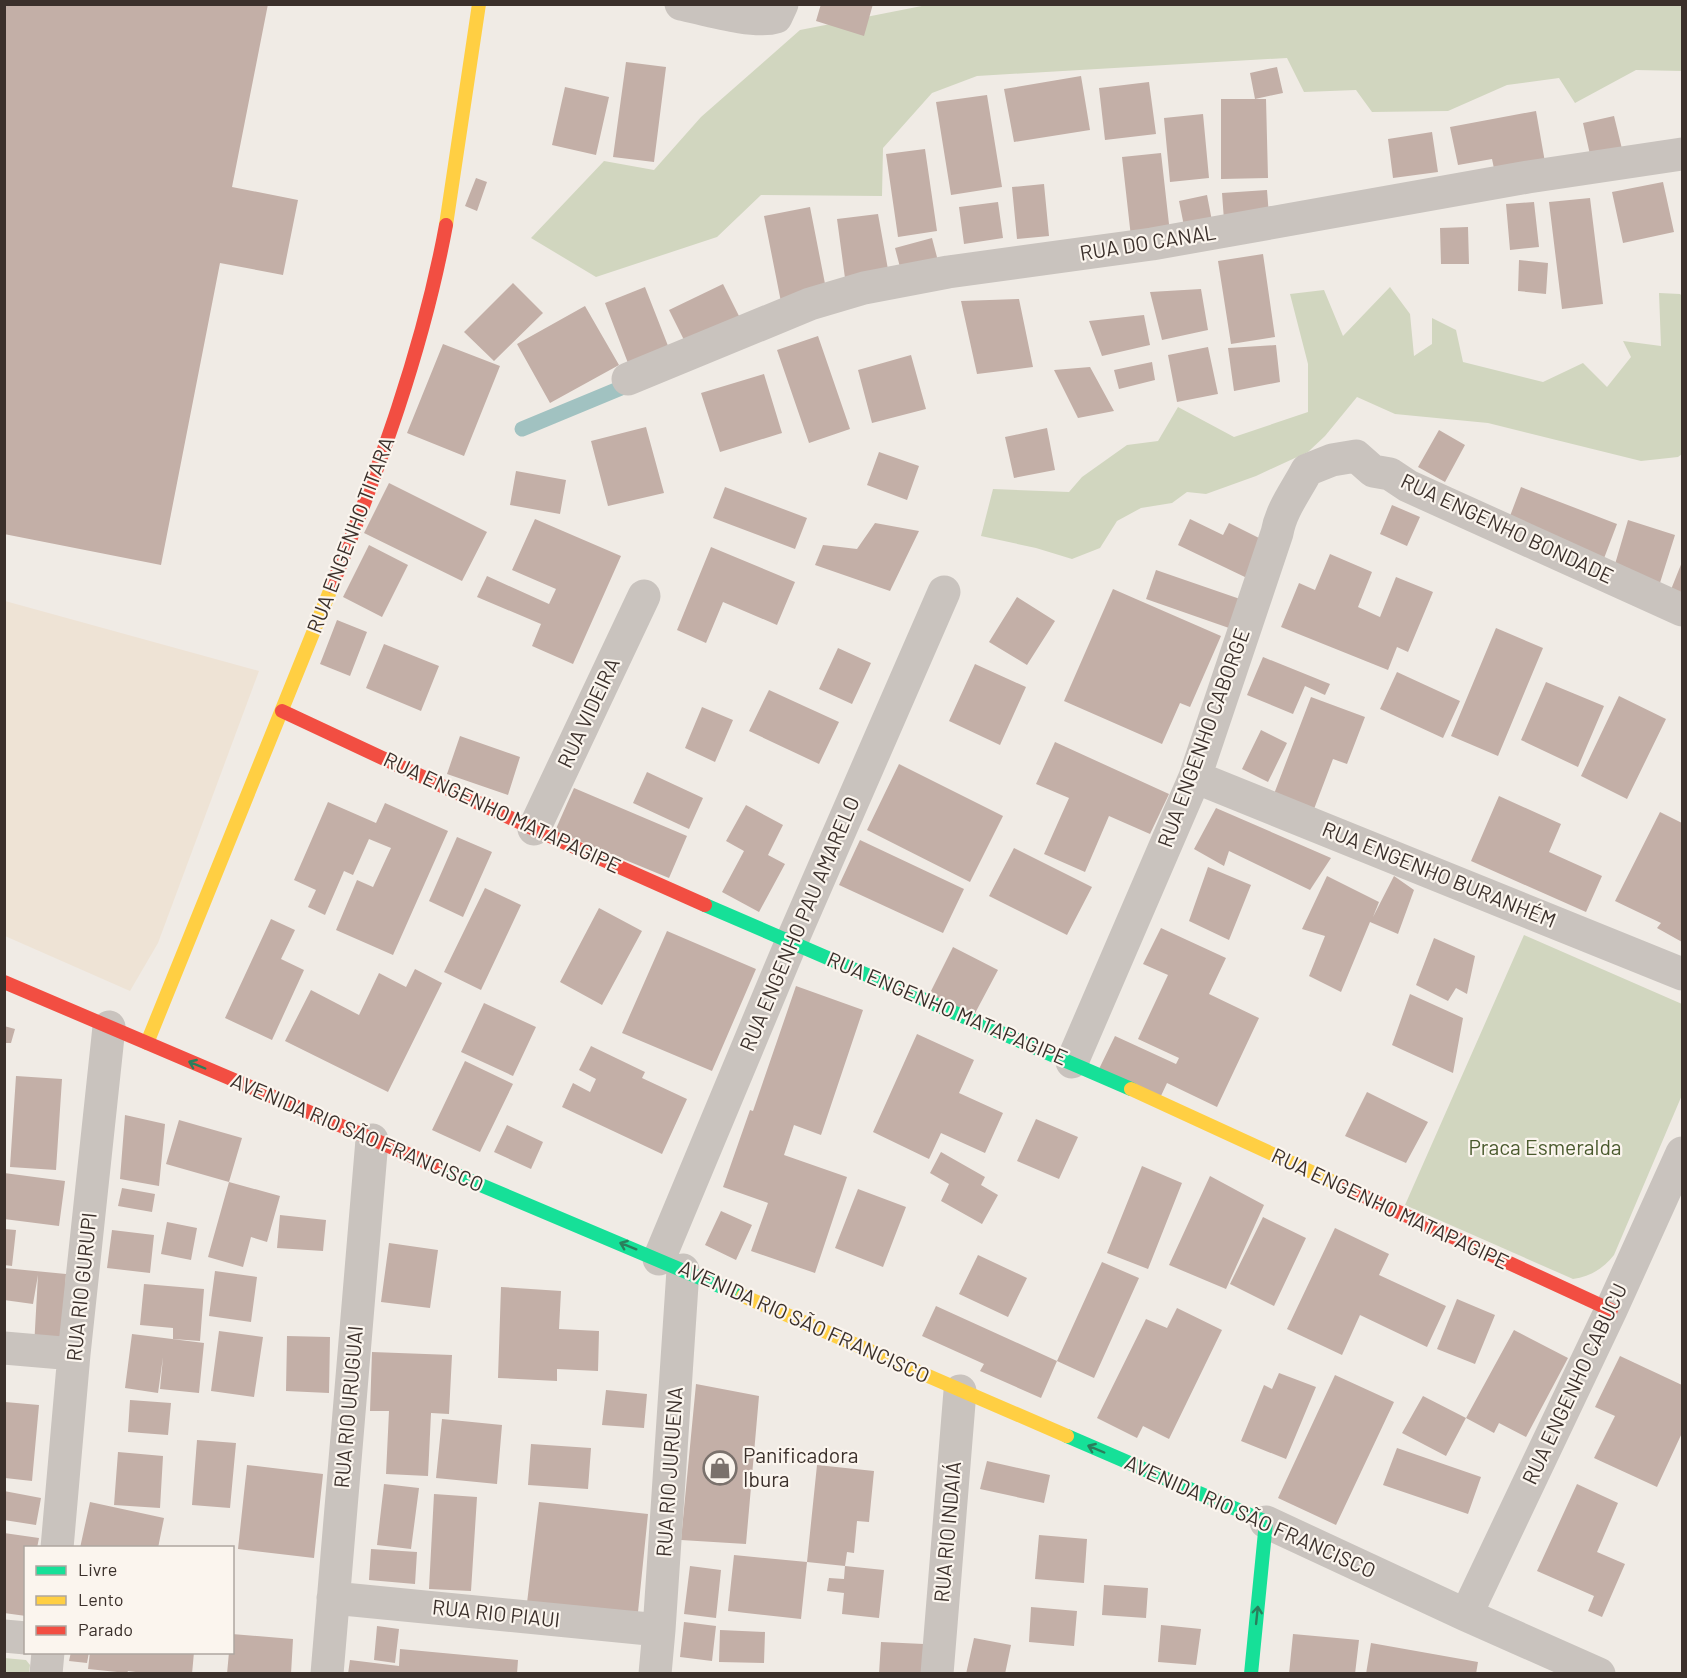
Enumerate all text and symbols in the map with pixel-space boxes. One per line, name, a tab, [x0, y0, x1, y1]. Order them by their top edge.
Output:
street label: RUA DO CANAL	[1078, 218, 1218, 265]
street label: RUA ENGENHO TITARA	[301, 433, 399, 636]
street label: RUA ENGENHO BONDADE	[1397, 467, 1618, 588]
street label: RUA ENGENHO CABORGE	[1151, 625, 1254, 850]
street label: RUA VIDEIRA	[551, 653, 624, 771]
street label: RUA ENGENHO MATAPAGIPE	[380, 746, 625, 878]
street label: RUA ENGENHO PAU AMARELO	[734, 792, 864, 1055]
street label: RUA ENGENHO BURANHÉM	[1319, 815, 1560, 932]
street label: RUA ENGENHO MATAPAGIPE	[824, 946, 1072, 1070]
one-way arrow	[188, 1059, 207, 1070]
street label: AVENIDA RIO SÃO FRANCISCO	[228, 1067, 488, 1196]
park label: Praca Esmeralda	[1468, 1134, 1622, 1159]
street label: RUA ENGENHO MATAPAGIPE	[1268, 1142, 1513, 1274]
street label: RUA RIO GURUPI	[60, 1211, 101, 1363]
one-way arrow	[620, 1240, 638, 1251]
street label: AVENIDA RIO SÃO FRANCISCO	[675, 1254, 934, 1387]
street label: RUA ENGENHO CABUCU	[1516, 1279, 1631, 1488]
street label: RUA RIO URUGUAI	[328, 1325, 367, 1489]
street label: RUA RIO JURUENA	[650, 1386, 687, 1558]
place label: Panificadora Ibura	[743, 1442, 859, 1491]
one-way arrow	[1087, 1443, 1106, 1454]
street label: AVENIDA RIO SÃO FRANCISCO	[1121, 1449, 1380, 1582]
shop icon: Panificadora Ibura	[702, 1450, 738, 1486]
street label: RUA RIO INDAIÁ	[928, 1460, 965, 1603]
legend	[24, 1546, 234, 1654]
text: Livre	[78, 1558, 117, 1580]
text: Lento	[78, 1588, 124, 1610]
street label: RUA RIO PIAUI	[431, 1593, 561, 1632]
one-way arrow	[1252, 1606, 1263, 1626]
text: Parado	[78, 1618, 133, 1640]

